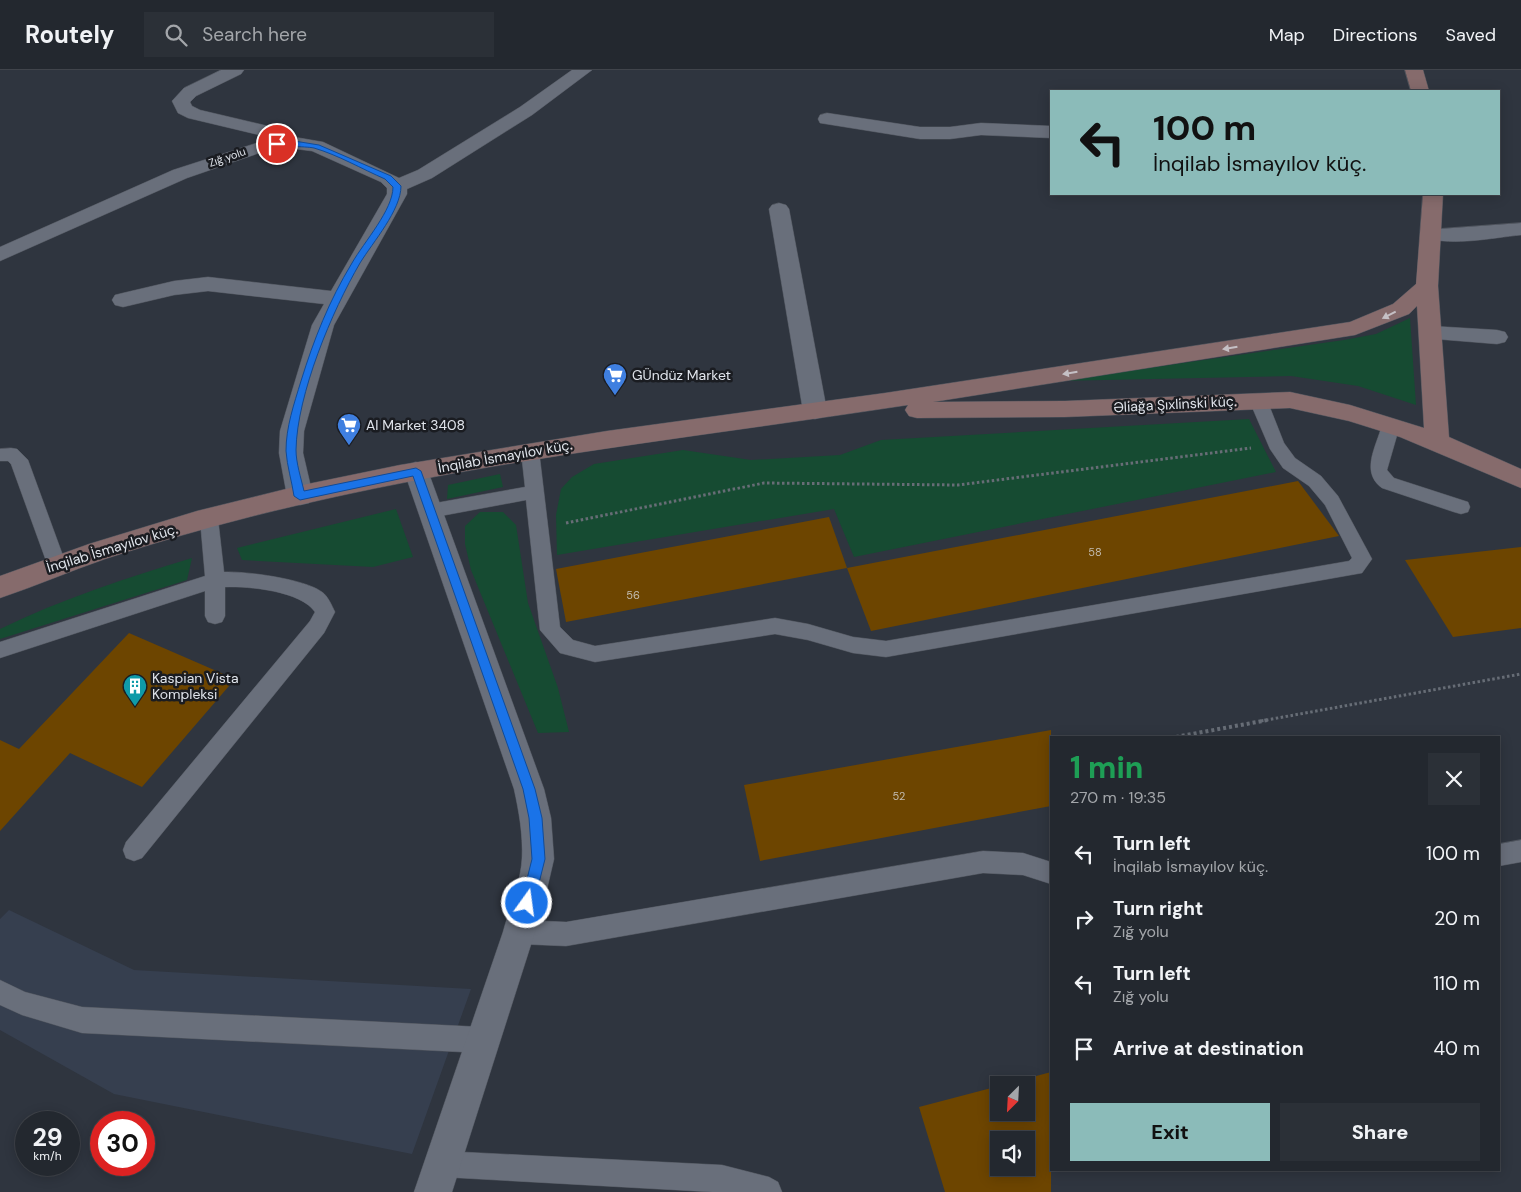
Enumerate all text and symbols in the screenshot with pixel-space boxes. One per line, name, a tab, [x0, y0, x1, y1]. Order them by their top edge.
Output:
search box	[144, 12, 494, 57]
text: Routely	[25, 19, 114, 50]
icon: search	[162, 21, 190, 49]
text: Search here	[202, 22, 307, 47]
text: Map	[1269, 23, 1305, 47]
text: Directions	[1333, 23, 1418, 47]
text: Saved	[1446, 23, 1496, 47]
text: 100 m	[1153, 105, 1256, 151]
icon: left	[1070, 110, 1135, 175]
pin	[256, 123, 298, 165]
icon: arrive	[263, 130, 291, 158]
street label: Zığ yolu	[207, 144, 247, 170]
text: İnqilab İsmayılov küç.	[1153, 149, 1366, 178]
one-way arrow	[1382, 311, 1396, 319]
one-way arrow	[1222, 345, 1238, 353]
supermarket icon: GÜndüz Market	[602, 362, 628, 396]
place label: GÜndüz Market	[632, 366, 731, 384]
one-way arrow	[1061, 369, 1077, 377]
street label: Əliağa Şıxlinski küç.	[1113, 392, 1237, 416]
supermarket icon: Al Market 3408	[336, 412, 362, 446]
place label: Al Market 3408	[366, 416, 465, 434]
street label: İnqilab İsmayılov küç.	[437, 435, 574, 477]
street label: İnqilab İsmayılov küç.	[44, 519, 180, 576]
house number: 58	[1088, 545, 1102, 559]
house number: 56	[626, 588, 640, 602]
place label: Kaspian Vista Kompleksi	[152, 669, 239, 703]
building icon: Kaspian Vista Kompleksi	[122, 673, 148, 707]
text: 1 min	[1070, 748, 1143, 787]
button: close	[1428, 753, 1480, 805]
text: 270 m · 19:35	[1070, 787, 1166, 808]
house number: 52	[893, 789, 905, 803]
text: Turn left	[1113, 831, 1191, 856]
icon: left	[1070, 840, 1098, 868]
text: 100 m	[1426, 841, 1480, 866]
text: İnqilab İsmayılov küç.	[1113, 856, 1268, 877]
position arrow	[500, 876, 552, 928]
text: Turn right	[1113, 896, 1203, 921]
icon: right	[1070, 905, 1098, 933]
text: 20 m	[1434, 906, 1480, 931]
text: Zığ yolu	[1113, 921, 1169, 942]
text: Turn left	[1113, 961, 1191, 986]
icon: left	[1070, 970, 1098, 998]
text: 110 m	[1433, 971, 1480, 996]
text: Zığ yolu	[1113, 986, 1169, 1007]
icon: arrive	[1070, 1035, 1098, 1063]
text: Arrive at destination	[1113, 1036, 1304, 1061]
text: 40 m	[1433, 1036, 1480, 1061]
north arrow	[990, 1076, 1035, 1121]
map controls	[990, 1076, 1035, 1176]
button: Exit	[1070, 1103, 1270, 1161]
button: Share	[1280, 1103, 1480, 1161]
speed limit sign: 30	[90, 1111, 155, 1176]
text: 29	[32, 1121, 63, 1154]
button: sound	[990, 1131, 1035, 1176]
text: km/h	[33, 1148, 62, 1164]

